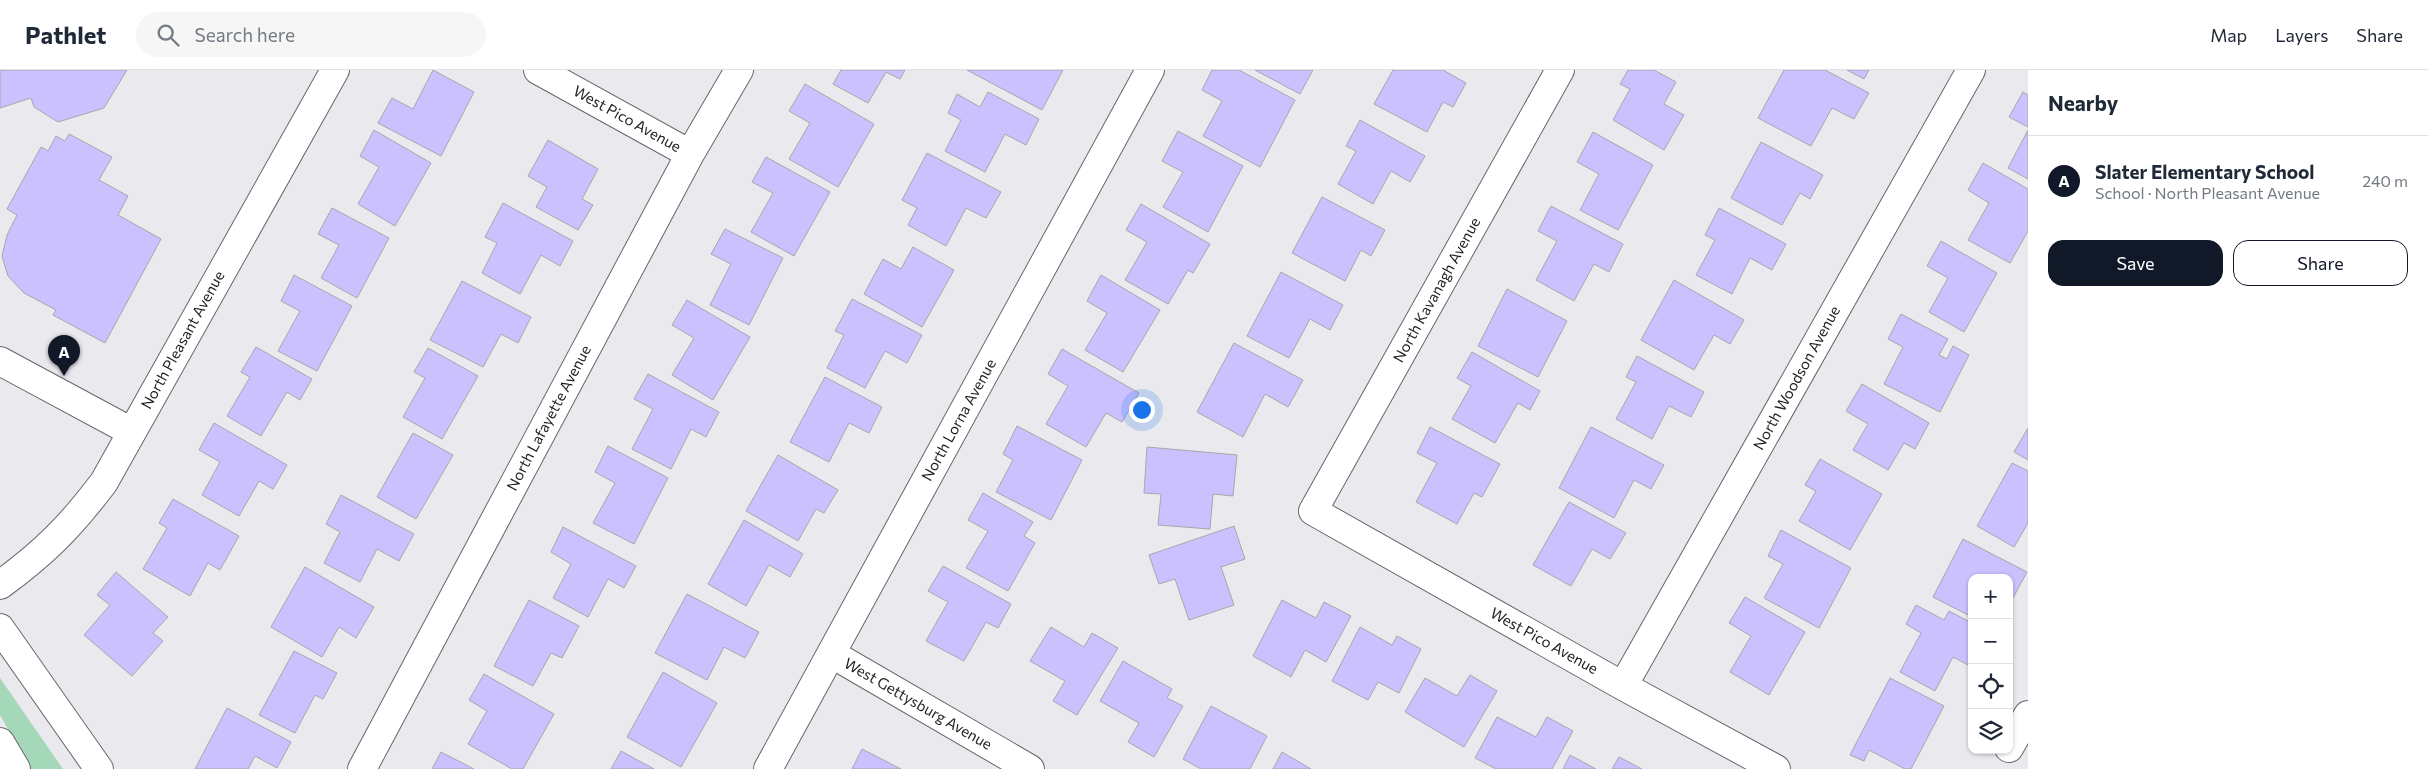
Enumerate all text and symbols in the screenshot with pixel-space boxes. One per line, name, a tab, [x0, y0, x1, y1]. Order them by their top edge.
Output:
search box	[136, 12, 486, 57]
text: Pathlet	[25, 20, 106, 49]
icon: search	[154, 21, 182, 49]
text: Search here	[194, 23, 295, 46]
text: Map	[2210, 24, 2247, 46]
text: Layers	[2275, 24, 2328, 46]
text: Share	[2356, 24, 2403, 46]
street label: West Pico Avenue	[570, 81, 685, 155]
text: Nearby	[2048, 90, 2118, 115]
text: Slater Elementary School	[2095, 160, 2315, 183]
text: A	[2058, 171, 2070, 190]
text: 240 m	[2362, 171, 2408, 190]
text: School · North Pleasant Avenue	[2095, 183, 2320, 202]
street label: North Kavanagh Avenue	[1389, 214, 1484, 365]
button: Save	[2048, 240, 2223, 286]
button: Share	[2233, 240, 2408, 286]
street label: North Pleasant Avenue	[137, 267, 228, 412]
street label: North Woodson Avenue	[1749, 302, 1843, 453]
pin: A	[48, 335, 80, 376]
street label: North Lafayette Avenue	[502, 342, 594, 493]
street label: North Lorna Avenue	[917, 355, 999, 484]
your location	[1129, 397, 1155, 423]
map controls	[1968, 574, 2013, 754]
button: +	[1968, 574, 2013, 619]
street label: West Pico Avenue	[1487, 603, 1602, 677]
button: −	[1968, 619, 2013, 664]
street label: West Gettysburg Avenue	[841, 653, 996, 753]
button: locate	[1968, 664, 2013, 709]
button: layers	[1968, 709, 2013, 754]

